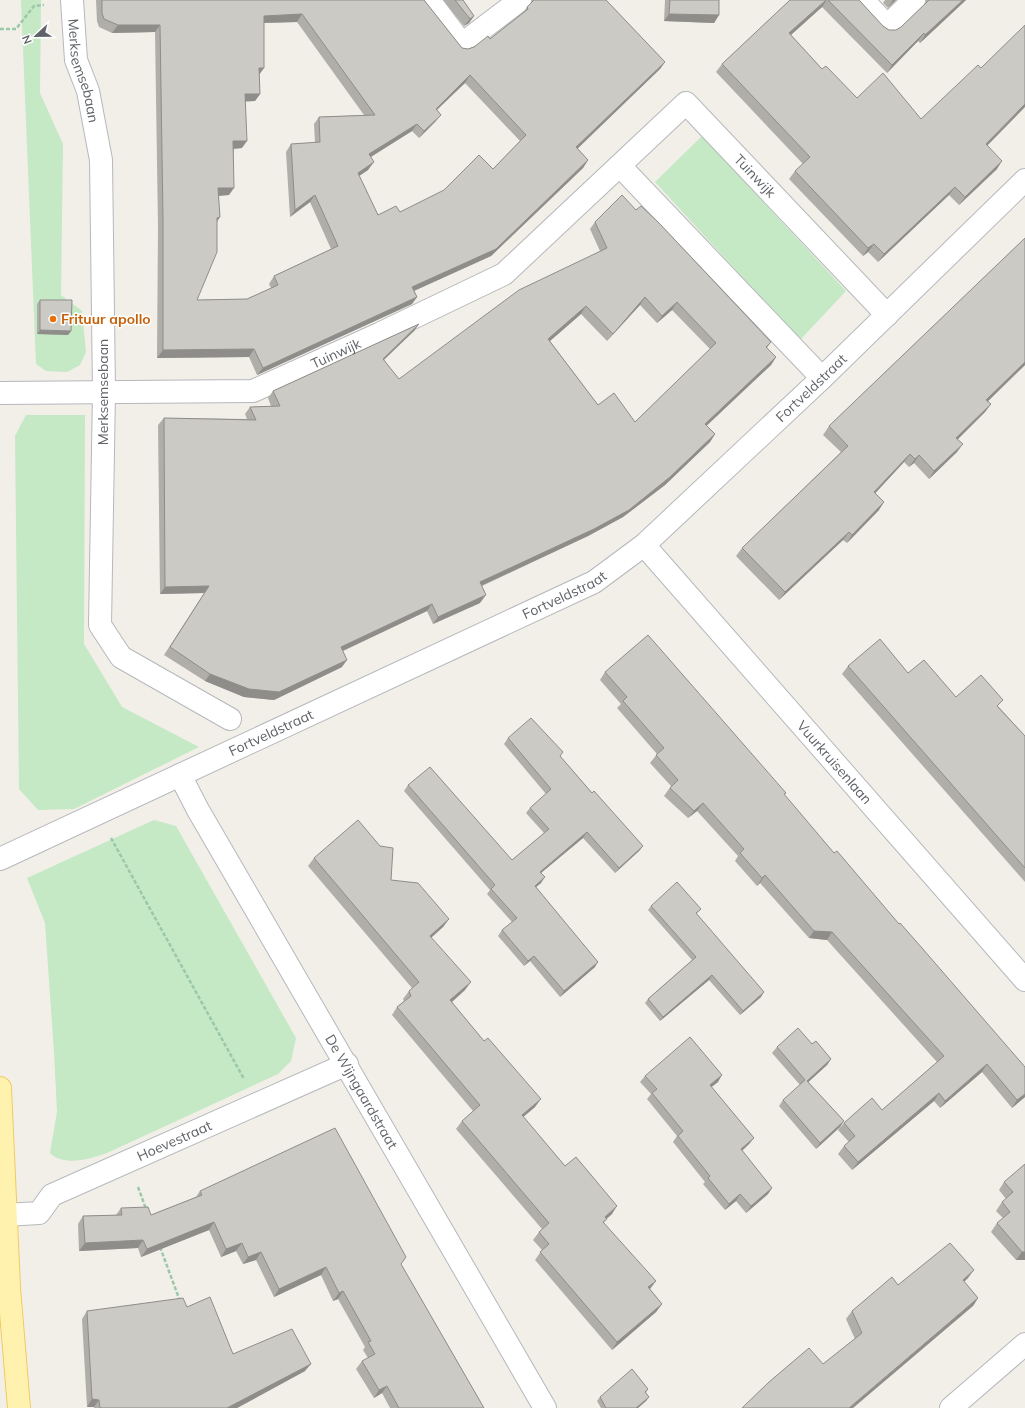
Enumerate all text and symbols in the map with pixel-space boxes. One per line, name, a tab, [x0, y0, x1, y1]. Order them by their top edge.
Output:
north arrow	[16, 16, 56, 56]
street label: Merksemsebaan	[64, 18, 103, 124]
text: N	[19, 33, 35, 46]
street label: Tuinwijk	[730, 150, 780, 202]
place label: Frituur apollo	[61, 310, 151, 328]
marker: Frituur apollo	[48, 314, 58, 324]
street label: Tuinwijk	[308, 334, 365, 373]
street label: Merksemsebaan	[94, 339, 112, 445]
street label: Fortveldstraat	[772, 350, 851, 426]
street label: Fortveldstraat	[519, 567, 610, 623]
street label: Fortveldstraat	[226, 705, 316, 760]
street label: Vuurkruisenlaan	[793, 717, 876, 808]
street label: De Wijngaardstraat	[321, 1031, 402, 1152]
street label: Hoevestraat	[134, 1116, 214, 1165]

